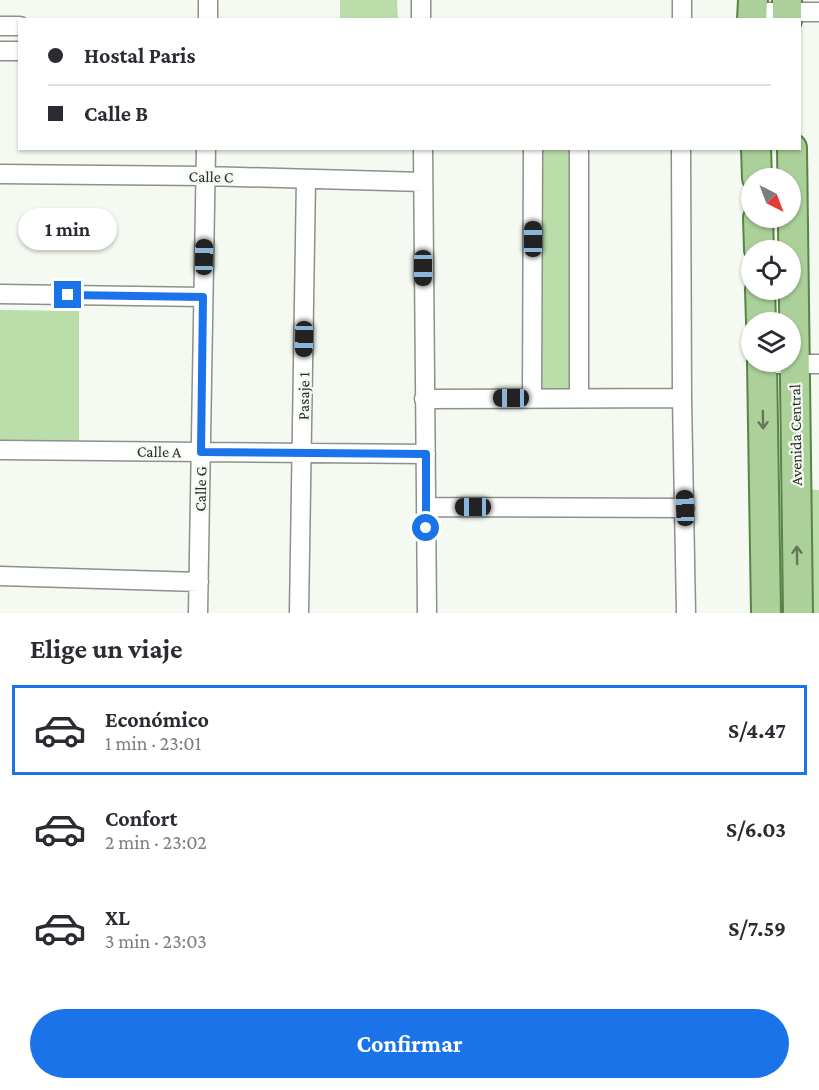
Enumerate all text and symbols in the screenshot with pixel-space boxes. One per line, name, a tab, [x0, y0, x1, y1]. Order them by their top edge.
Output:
text: Hostal Paris	[84, 43, 195, 68]
text: Calle B	[84, 101, 148, 126]
street label: Calle C	[189, 168, 233, 185]
north arrow	[741, 168, 801, 228]
map controls	[741, 168, 801, 372]
callout: 1 min	[19, 208, 118, 250]
text: 1 min	[45, 218, 90, 240]
car	[524, 221, 542, 257]
car	[195, 239, 213, 275]
button: locate	[741, 240, 801, 300]
car	[414, 250, 432, 286]
route end	[54, 281, 81, 308]
button: layers	[741, 312, 801, 372]
car	[295, 321, 313, 357]
street label: Pasaje 1	[295, 372, 313, 420]
street label: Avenida Central	[786, 384, 805, 486]
car	[493, 389, 529, 407]
one-way arrow	[757, 409, 769, 429]
street label: Calle A	[137, 443, 182, 460]
street label: Calle G	[192, 466, 209, 512]
car	[675, 490, 695, 526]
car	[455, 498, 491, 516]
route start	[412, 514, 439, 541]
one-way arrow	[791, 545, 803, 565]
text: Elige un viaje	[30, 634, 183, 664]
icon: car	[33, 703, 87, 757]
text: Económico	[105, 707, 209, 732]
text: S/4.47	[728, 718, 786, 743]
text: 1 min · 23:01	[105, 732, 201, 754]
icon: car	[33, 802, 87, 856]
text: Confort	[105, 806, 178, 831]
text: S/6.03	[726, 817, 786, 842]
text: 2 min · 23:02	[105, 831, 207, 853]
icon: car	[33, 901, 87, 955]
text: XL	[105, 905, 130, 930]
text: S/7.59	[728, 916, 786, 941]
text: 3 min · 23:03	[105, 930, 207, 952]
button: Confirmar	[30, 1009, 789, 1078]

